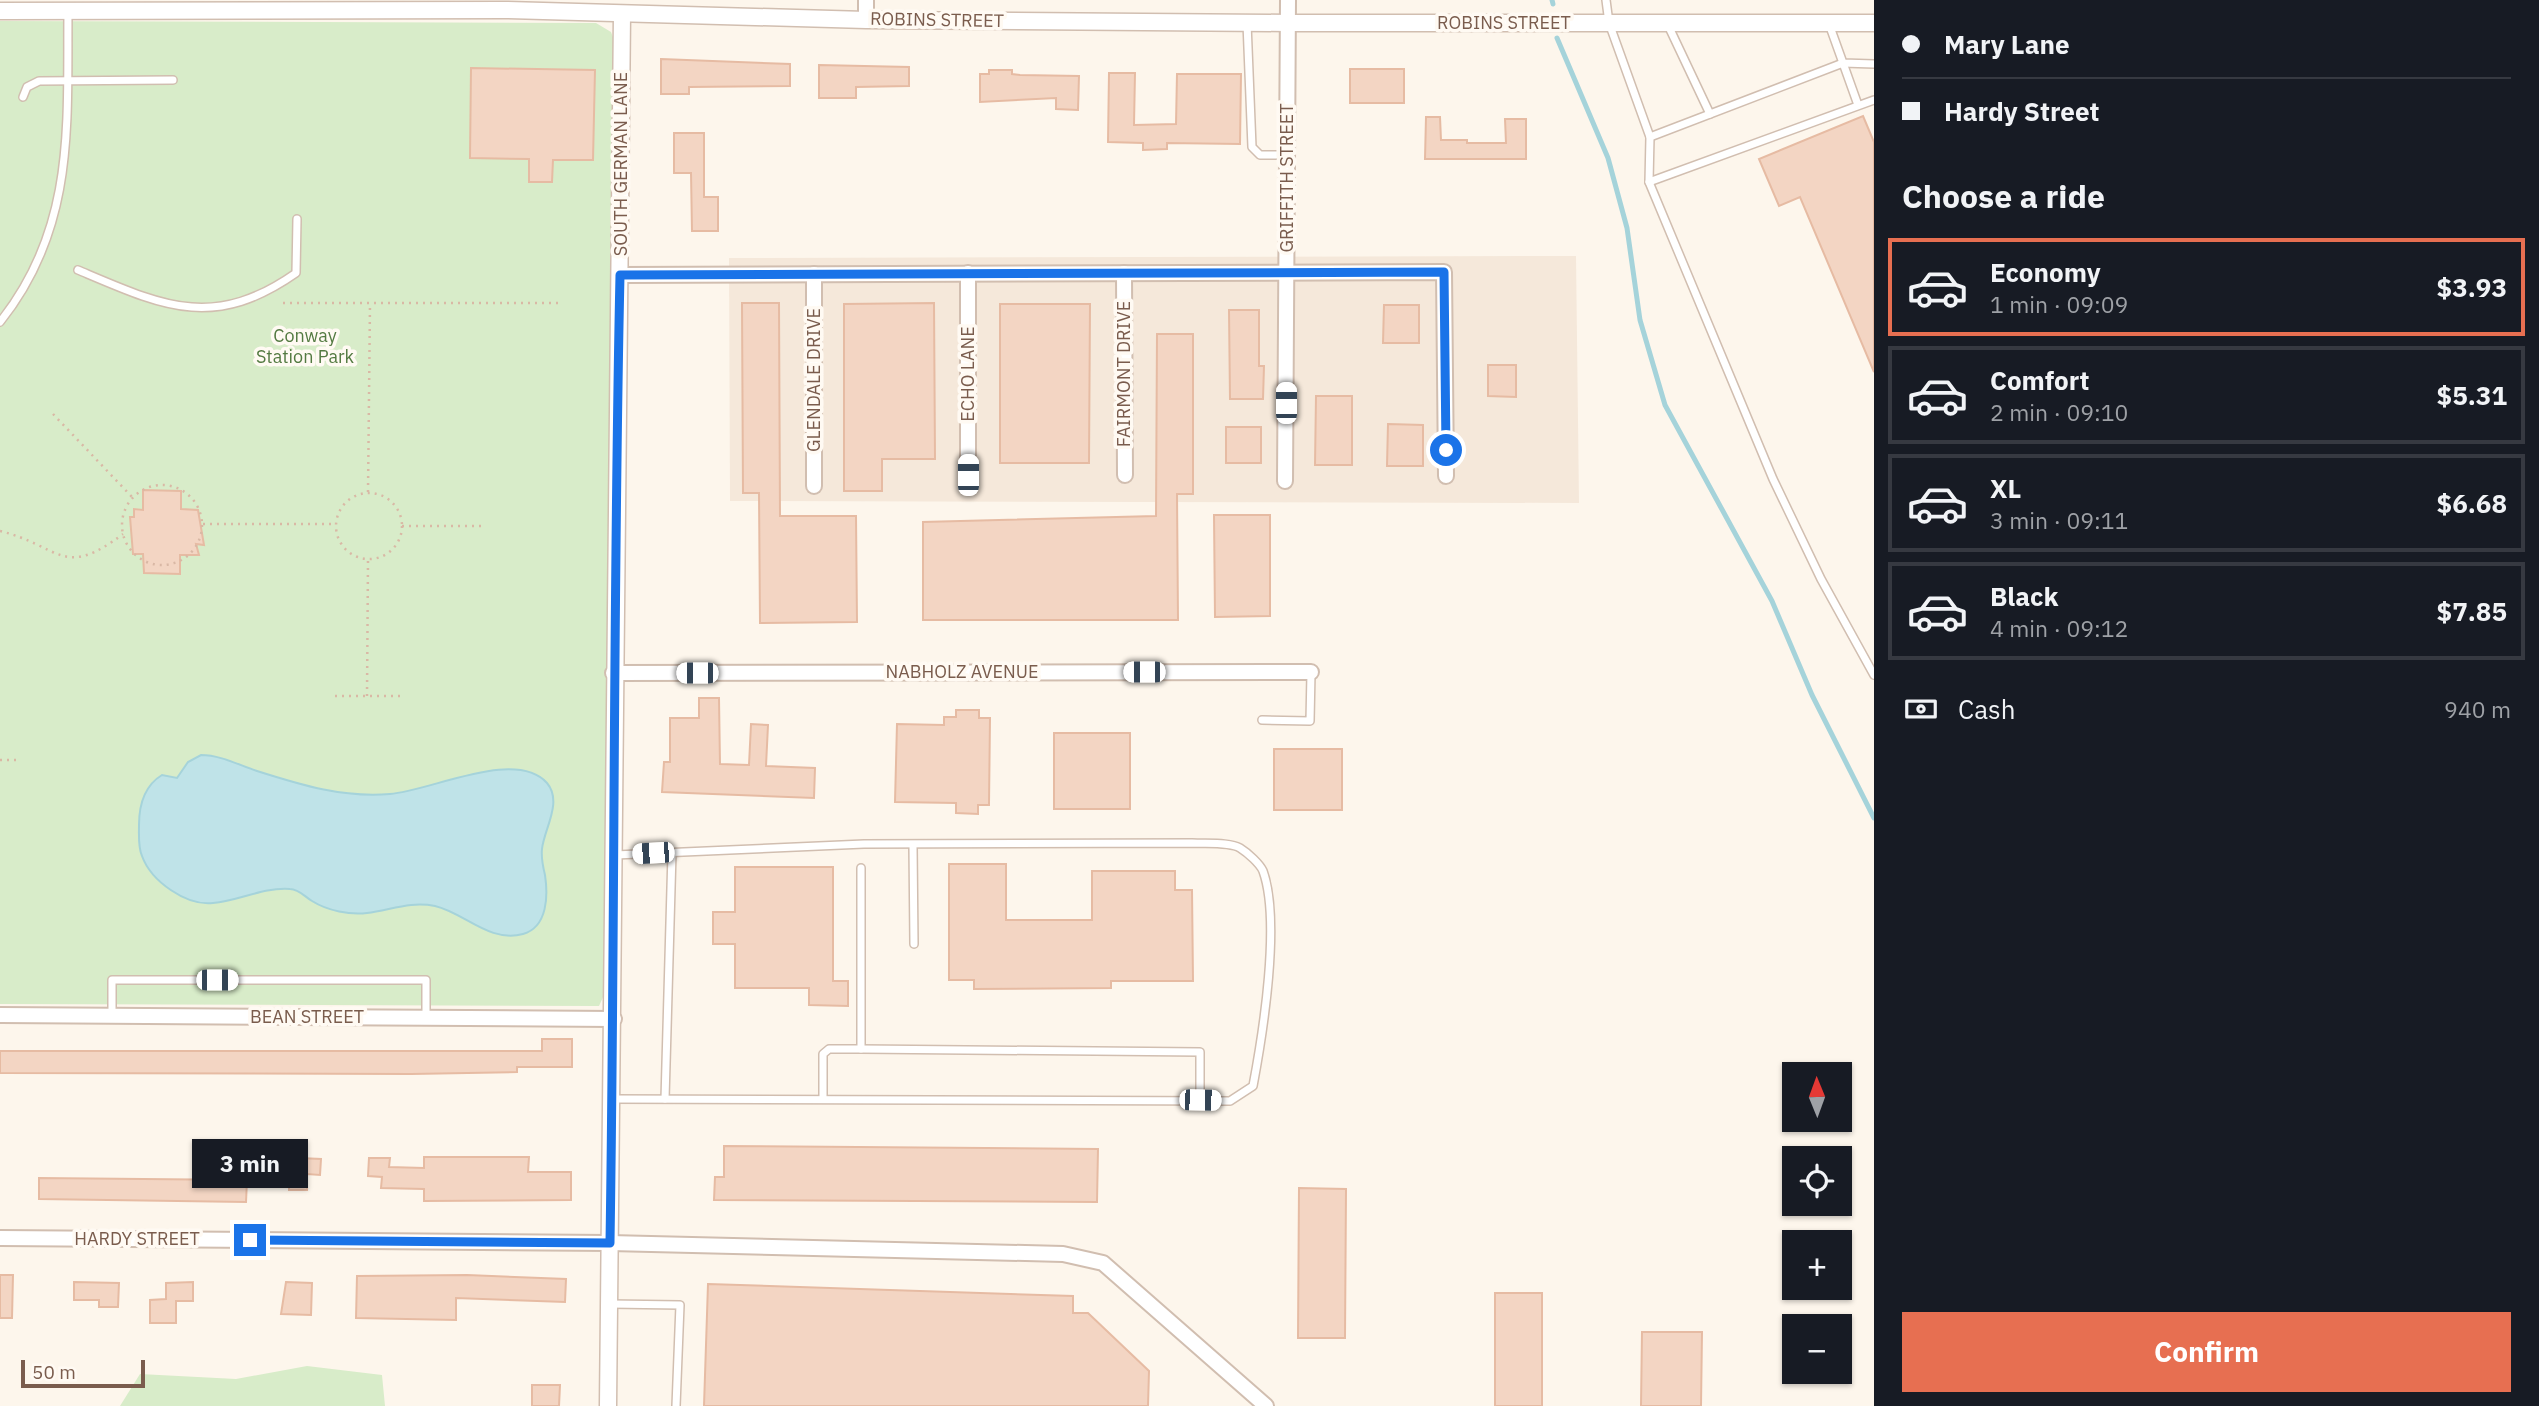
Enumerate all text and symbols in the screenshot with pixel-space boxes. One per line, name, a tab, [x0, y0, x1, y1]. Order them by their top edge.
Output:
street label: ROBINS STREET	[870, 7, 1004, 32]
street label: ROBINS STREET	[1437, 11, 1571, 34]
text: Mary Lane	[1944, 27, 2070, 61]
street label: SOUTH GERMAN LANE	[609, 72, 632, 256]
text: Hardy Street	[1944, 94, 2099, 128]
street label: GRIFFITH STREET	[1275, 103, 1298, 253]
text: Choose a ride	[1902, 175, 2105, 217]
text: Economy	[1990, 255, 2101, 289]
icon: car	[1906, 256, 1969, 319]
text: $3.93	[2437, 270, 2507, 304]
text: 1 min · 09:09	[1990, 289, 2128, 319]
street label: FAIRMONT DRIVE	[1112, 301, 1135, 447]
street label: GLENDALE DRIVE	[802, 308, 825, 452]
park label: Conway Station Park	[256, 324, 355, 368]
street label: ECHO LANE	[956, 326, 979, 422]
text: Comfort	[1990, 363, 2089, 397]
icon: car	[1906, 364, 1969, 427]
text: $5.31	[2437, 378, 2507, 412]
car	[1276, 382, 1297, 424]
text: 2 min · 09:10	[1990, 397, 2128, 427]
route start	[1430, 434, 1462, 466]
car	[958, 454, 979, 496]
text: XL	[1990, 471, 2021, 505]
icon: car	[1906, 472, 1969, 535]
text: $6.68	[2437, 486, 2507, 520]
text: 3 min · 09:11	[1990, 505, 2128, 535]
text: Black	[1990, 579, 2058, 613]
icon: car	[1906, 580, 1969, 643]
text: $7.85	[2437, 594, 2507, 628]
text: 4 min · 09:12	[1990, 613, 2128, 643]
street label: NABHOLZ AVENUE	[886, 660, 1038, 683]
car	[1124, 662, 1166, 683]
car	[677, 663, 719, 684]
icon: cash	[1902, 690, 1940, 728]
text: Cash	[1958, 692, 2015, 726]
text: 940 m	[2444, 694, 2511, 724]
car	[632, 841, 675, 865]
car	[197, 970, 239, 991]
street label: BEAN STREET	[250, 1005, 364, 1028]
north arrow	[1782, 1062, 1852, 1132]
map controls	[1782, 1062, 1852, 1384]
car	[1179, 1089, 1222, 1111]
callout: 3 min	[192, 1138, 308, 1188]
button: locate	[1782, 1146, 1852, 1216]
text: 3 min	[220, 1148, 280, 1178]
route end	[234, 1224, 266, 1256]
street label: HARDY STREET	[74, 1227, 200, 1250]
button: +	[1782, 1230, 1852, 1300]
button: Confirm	[1902, 1312, 2511, 1392]
button: −	[1782, 1314, 1852, 1384]
scale bar	[21, 1357, 145, 1389]
text: 50 m	[32, 1360, 76, 1384]

